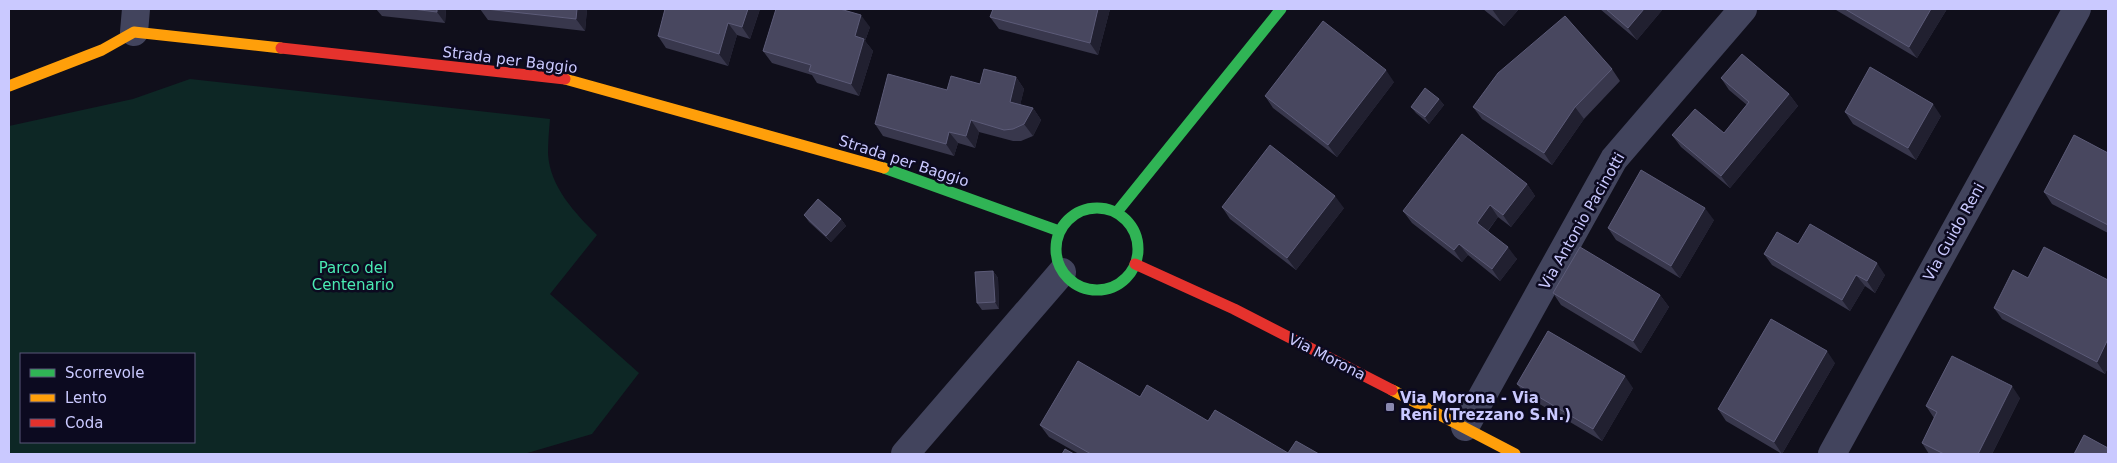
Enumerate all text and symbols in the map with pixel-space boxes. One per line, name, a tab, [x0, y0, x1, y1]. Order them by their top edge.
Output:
street label: Strada per Baggio	[442, 43, 578, 77]
street label: Strada per Baggio	[837, 131, 971, 191]
street label: Via Antonio Pacinotti	[1535, 149, 1629, 293]
street label: Via Guido Reni	[1920, 180, 1988, 284]
park label: Parco del Centenario	[312, 259, 394, 294]
street label: Via Morona	[1286, 330, 1368, 384]
legend	[20, 353, 195, 443]
text: Scorrevole	[65, 364, 144, 382]
text: Lento	[65, 389, 107, 407]
place label: Via Morona - Via Reni (Trezzano S.N.)	[1400, 389, 1571, 424]
marker: Via Morona - Via Reni (Trezzano S.N.)	[1384, 401, 1396, 413]
text: Coda	[65, 414, 103, 432]

